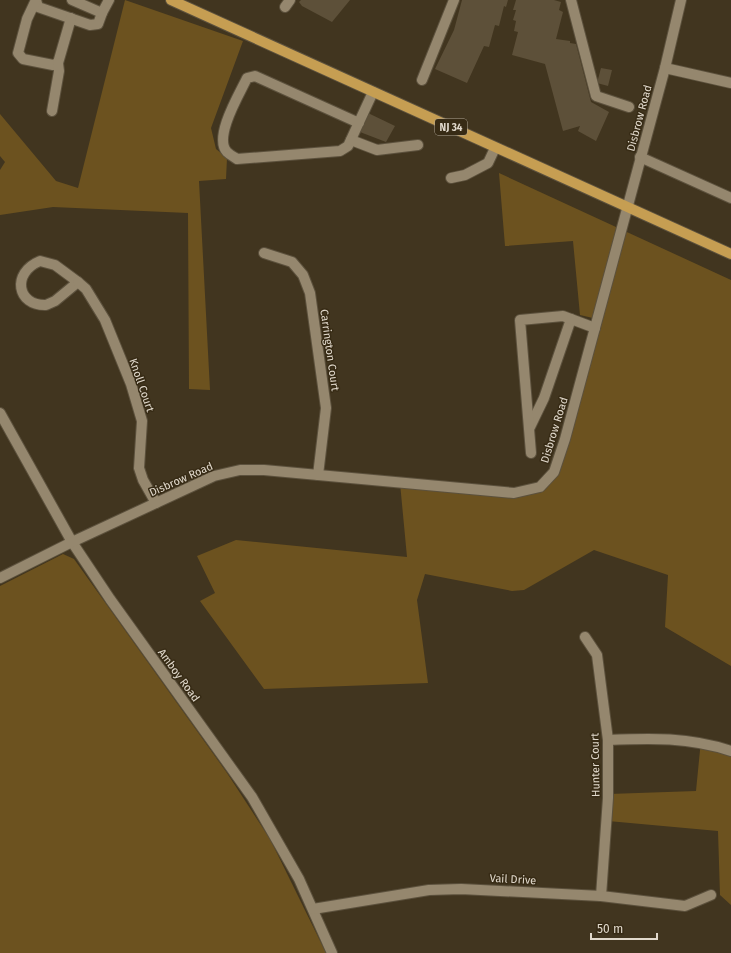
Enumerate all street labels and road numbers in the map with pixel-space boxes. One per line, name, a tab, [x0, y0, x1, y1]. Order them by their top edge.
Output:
street label: Disbrow Road	[624, 83, 655, 153]
road number: NJ 34	[435, 119, 467, 135]
street label: Carrington Court	[317, 308, 342, 392]
street label: Knoll Court	[126, 357, 157, 414]
street label: Disbrow Road	[538, 396, 571, 465]
street label: Disbrow Road	[147, 460, 215, 499]
street label: Amboy Road	[155, 646, 202, 704]
street label: Hunter Court	[588, 733, 603, 797]
street label: Vail Drive	[489, 872, 537, 887]

